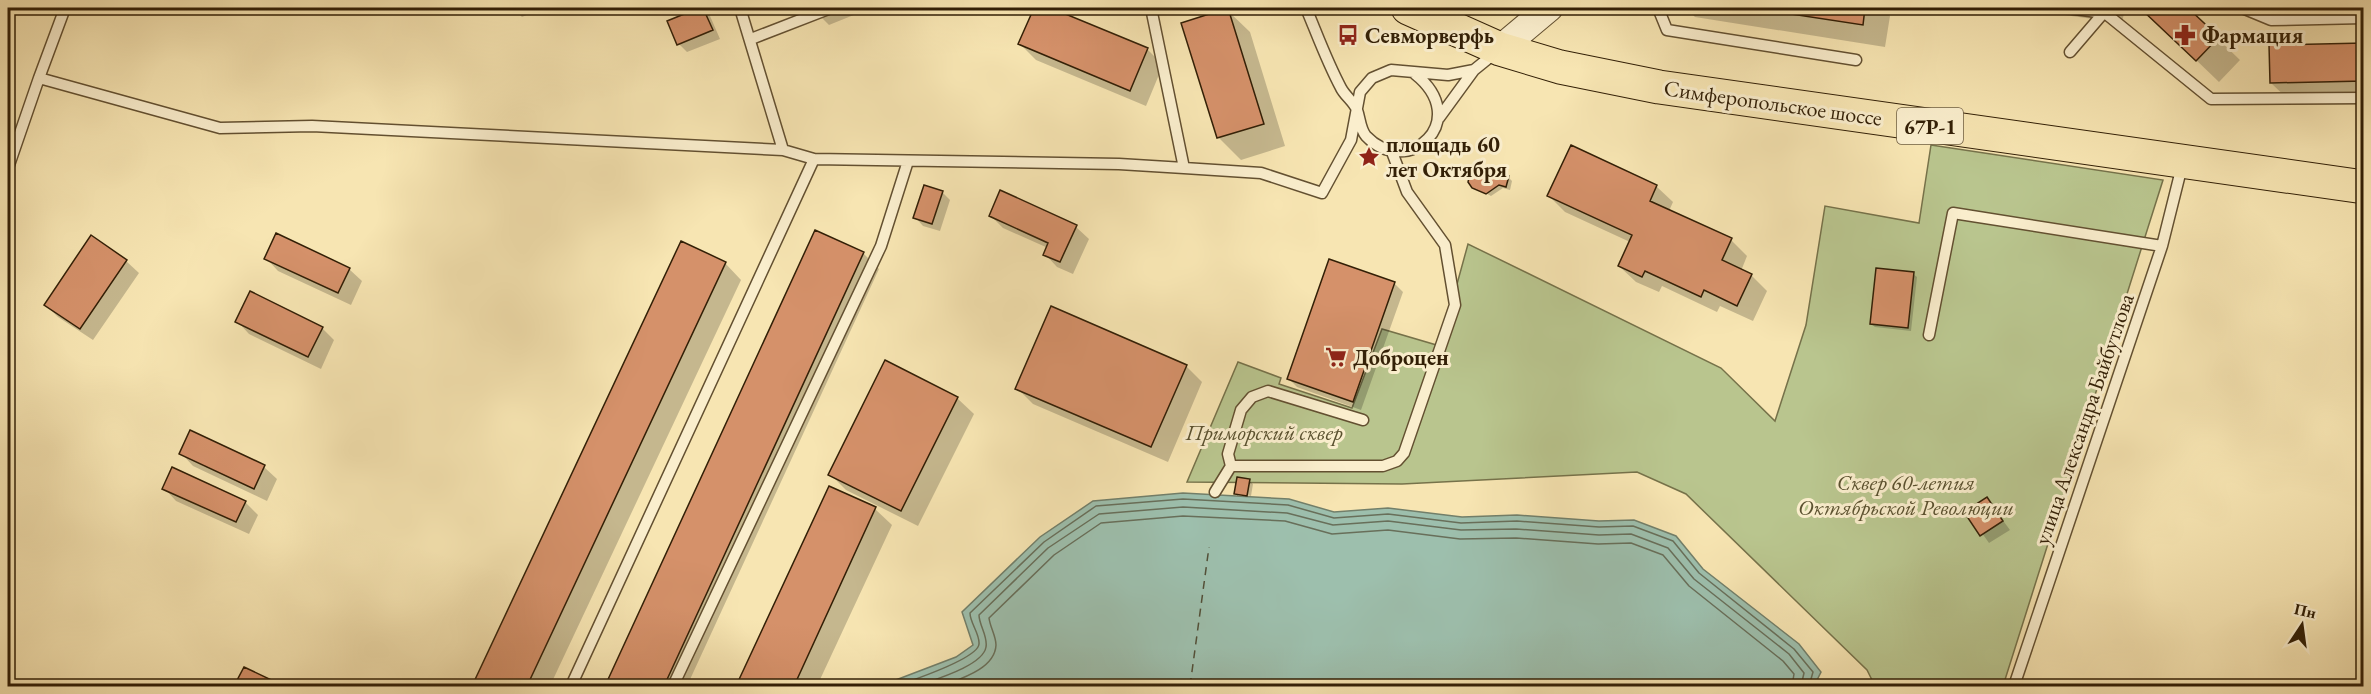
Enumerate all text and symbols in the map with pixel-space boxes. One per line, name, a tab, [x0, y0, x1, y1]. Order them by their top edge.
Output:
place label: Севморверфь	[1365, 21, 1494, 50]
place label: Фармация	[2202, 21, 2304, 50]
bus stop icon: Севморверфь	[1336, 23, 1360, 47]
pharmacy icon: Фармация	[2173, 23, 2197, 47]
street label: Симферопольское шоссе	[1662, 73, 1884, 133]
road number: 67Р-1	[1897, 108, 1963, 144]
place label: площадь 60 лет Октября	[1386, 130, 1507, 184]
place icon: площадь 60 лет Октября	[1357, 145, 1381, 169]
street label: улица Александра Байбутлова	[2027, 289, 2141, 549]
place label: Доброцен	[1353, 343, 1449, 372]
supermarket icon: Доброцен	[1324, 345, 1348, 369]
park label: Приморский сквер	[1184, 418, 1343, 447]
park label: Сквер 60-летия Октябрьской Революции	[1798, 468, 2014, 522]
north arrow	[2272, 595, 2332, 655]
text: Пн	[2292, 598, 2318, 624]

